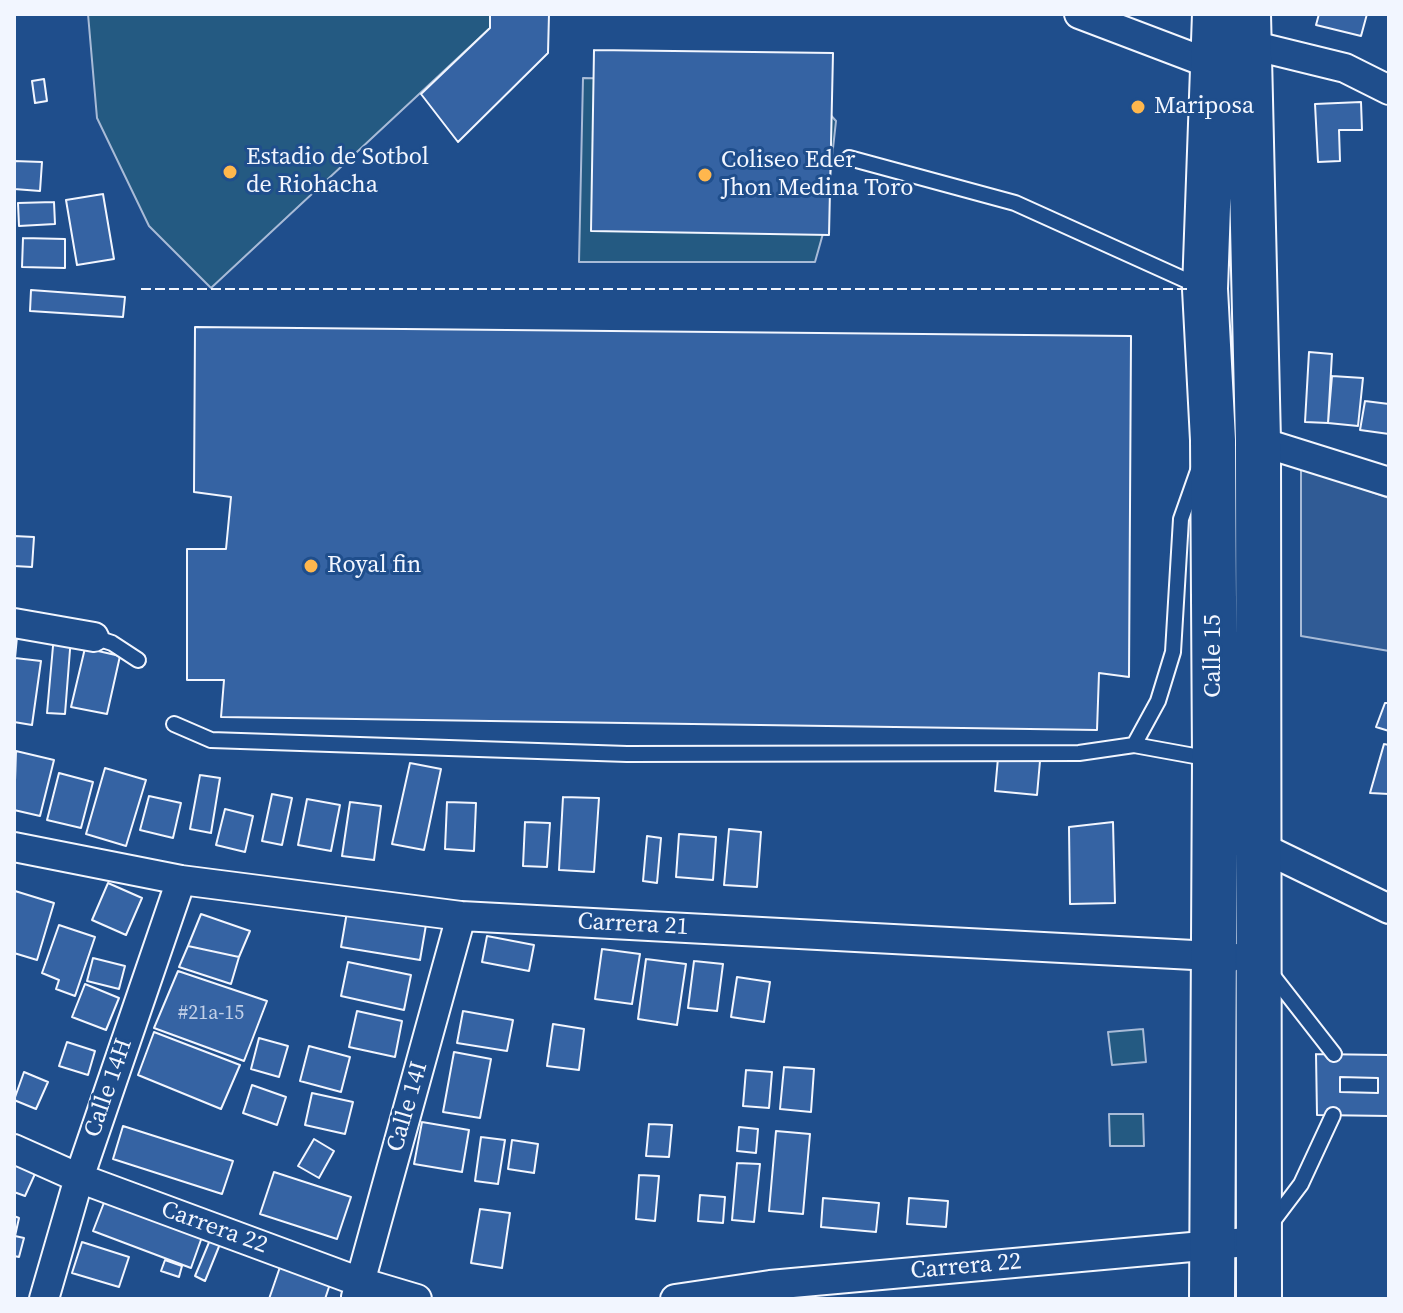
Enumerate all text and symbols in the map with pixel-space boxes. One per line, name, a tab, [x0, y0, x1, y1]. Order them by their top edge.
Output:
place label: Mariposa	[1154, 93, 1254, 121]
marker: Mariposa	[1129, 98, 1147, 116]
place label: Estadio de Sotbol de Riohacha	[246, 144, 429, 200]
place label: Coliseo Eder Jhon Medina Toro	[721, 147, 913, 203]
marker: Estadio de Sotbol de Riohacha	[221, 163, 239, 181]
marker: Coliseo Eder Jhon Medina Toro	[696, 166, 714, 184]
place label: Royal fin	[327, 552, 421, 580]
marker: Royal fin	[302, 557, 320, 575]
street label: Calle 15	[1200, 614, 1228, 698]
street label: Carrera 21	[577, 908, 689, 942]
house number: #21a-15	[178, 1002, 244, 1026]
street label: Calle 14H	[79, 1035, 139, 1141]
street label: Calle 14I	[381, 1059, 435, 1155]
street label: Carrera 22	[157, 1195, 271, 1261]
street label: Carrera 22	[909, 1248, 1023, 1286]

